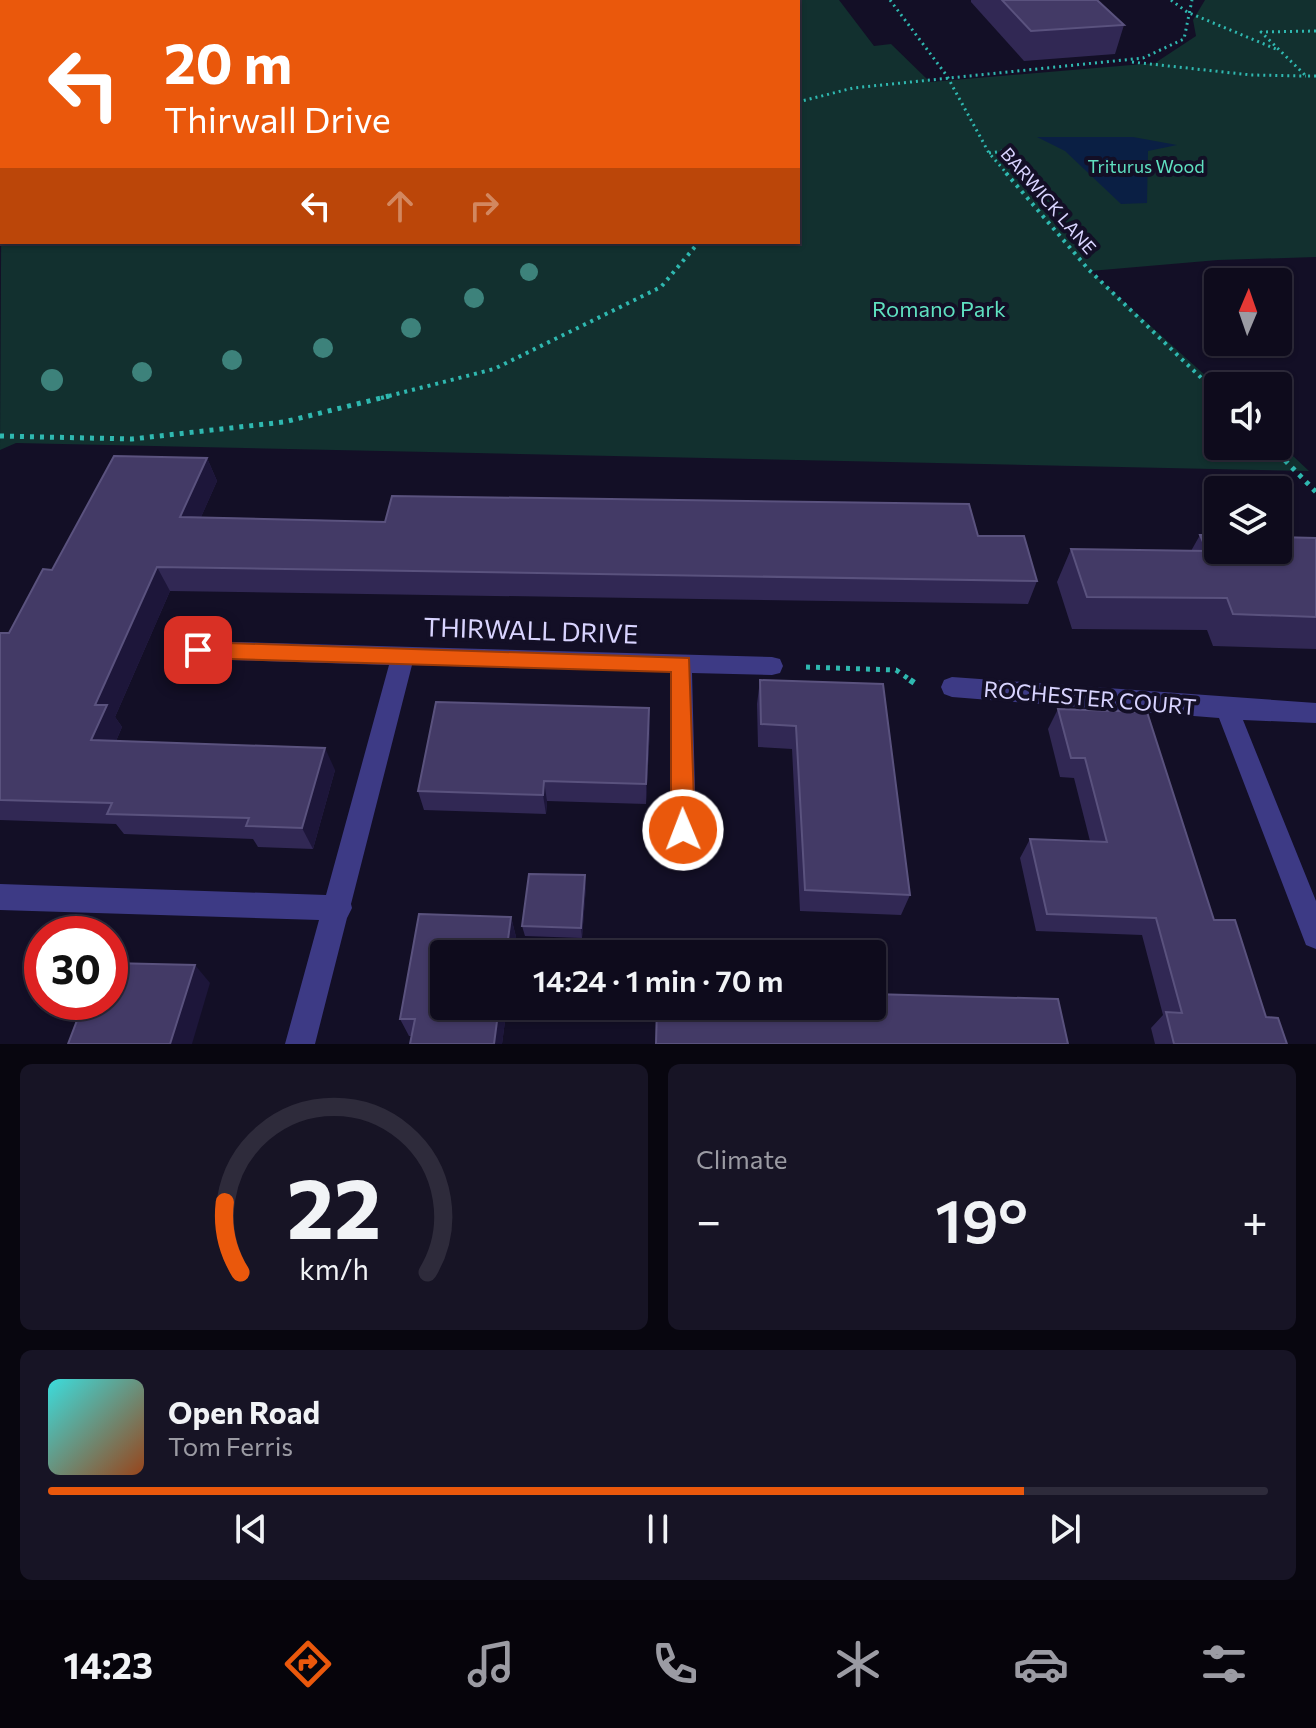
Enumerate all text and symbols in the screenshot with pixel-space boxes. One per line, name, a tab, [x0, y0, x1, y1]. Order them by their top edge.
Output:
text: 20 m	[164, 27, 292, 96]
icon: left	[32, 32, 136, 136]
text: Thirwall Drive	[164, 96, 391, 140]
street label: BARWICK LANE	[997, 143, 1101, 258]
park label: Triturus Wood	[1087, 155, 1205, 177]
icon: left	[294, 184, 338, 228]
icon: ahead	[378, 184, 422, 228]
icon: right	[462, 184, 506, 228]
north arrow	[1204, 268, 1292, 356]
map controls	[1204, 268, 1292, 564]
park label: Romano Park	[872, 295, 1006, 322]
button: sound	[1204, 372, 1292, 460]
button: layers	[1204, 476, 1292, 564]
street label: THIRWALL DRIVE	[423, 610, 639, 649]
pin	[164, 616, 232, 684]
icon: arrive	[176, 628, 220, 672]
street label: ROCHESTER COURT	[983, 675, 1197, 720]
position arrow	[641, 788, 725, 872]
speed limit sign: 30	[24, 916, 128, 1020]
text: 14:24 · 1 min · 70 m	[533, 961, 783, 998]
text: Climate	[696, 1143, 788, 1174]
text: 22	[287, 1154, 381, 1256]
text: 19°	[935, 1182, 1028, 1255]
text: −	[696, 1192, 721, 1246]
text: +	[1242, 1192, 1268, 1246]
text: km/h	[299, 1251, 369, 1286]
text: Open Road	[168, 1393, 320, 1430]
text: Tom Ferris	[168, 1430, 293, 1461]
icon: previous	[229, 1507, 273, 1551]
icon: pause	[636, 1507, 680, 1551]
icon: next	[1043, 1507, 1087, 1551]
icon: directions	[280, 1636, 336, 1692]
icon: music	[463, 1636, 519, 1692]
icon: phone	[647, 1636, 703, 1692]
icon: climate	[830, 1636, 886, 1692]
icon: car	[1013, 1636, 1069, 1692]
icon: filters	[1196, 1636, 1252, 1692]
text: 14:23	[64, 1642, 153, 1686]

